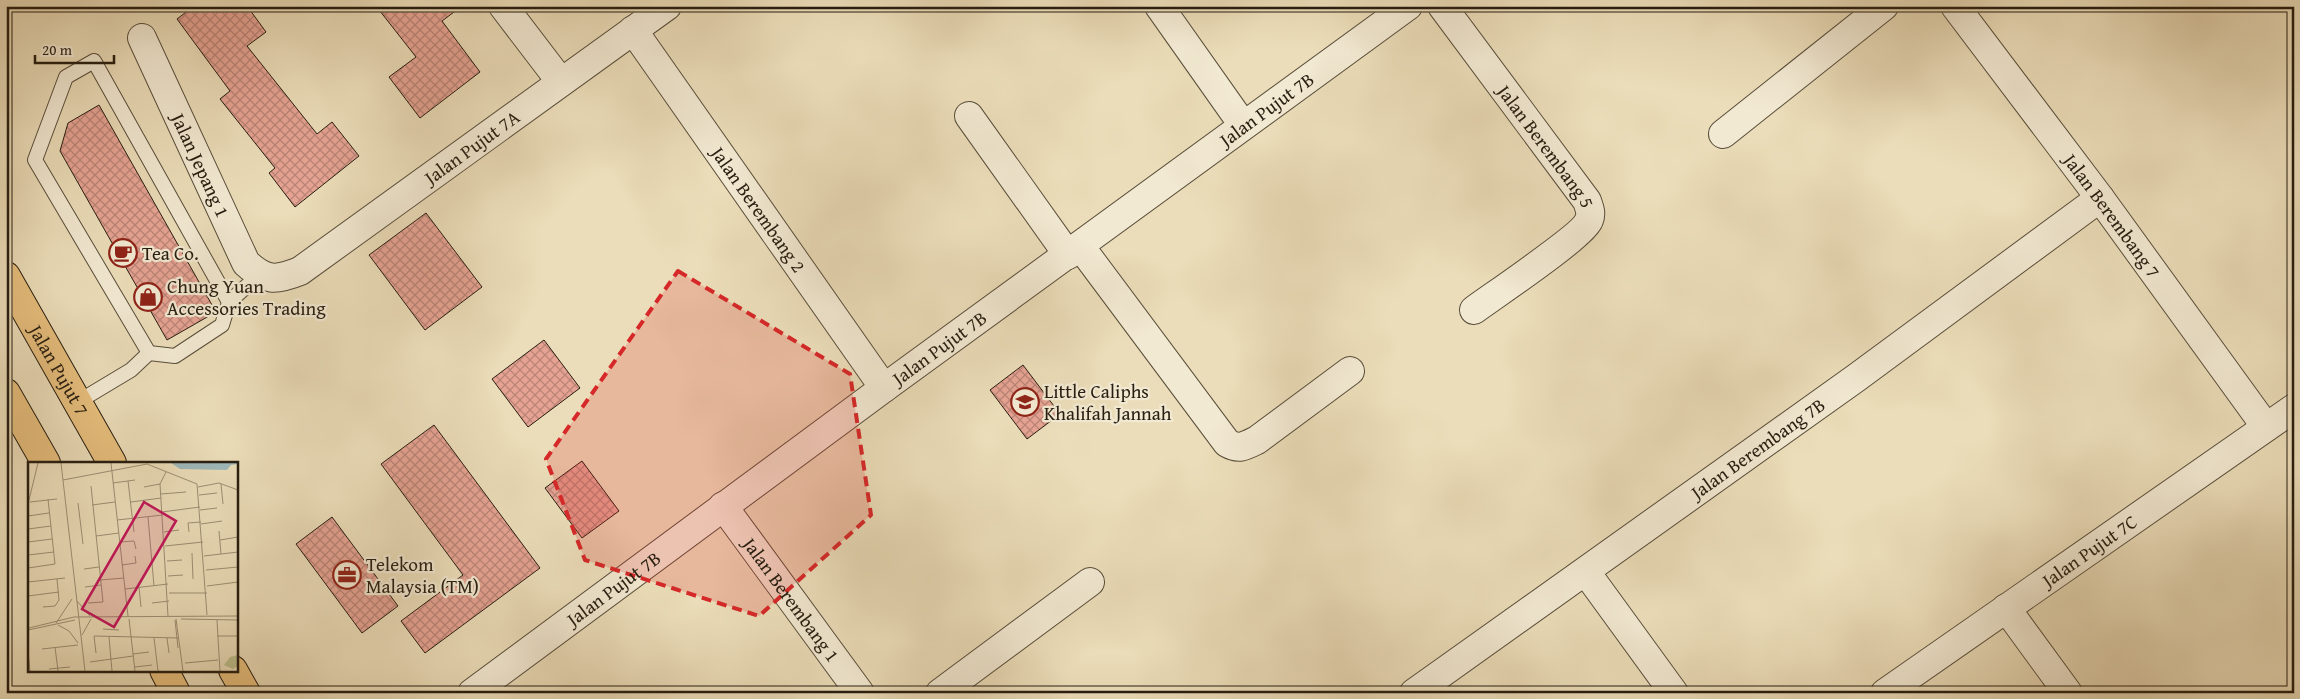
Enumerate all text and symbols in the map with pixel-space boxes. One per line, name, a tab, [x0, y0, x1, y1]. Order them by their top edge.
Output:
scale bar	[35, 32, 114, 64]
text: 20 m	[42, 39, 73, 60]
street label: Jalan Pujut 7B	[1212, 65, 1320, 154]
street label: Jalan Berembang 5	[1490, 77, 1602, 211]
street label: Jalan Pujut 7A	[417, 103, 526, 192]
street label: Jalan Jepang 1	[164, 107, 237, 222]
street label: Jalan Berembang 2	[704, 139, 813, 278]
street label: Jalan Berembang 7	[2056, 146, 2167, 284]
cafe icon: Tea Co.	[108, 238, 138, 268]
place label: Tea Co.	[142, 239, 199, 267]
place label: Chung Yuan Accessories Trading	[167, 272, 326, 322]
shop icon: Chung Yuan Accessories Trading	[133, 282, 163, 312]
street label: Jalan Pujut 7B	[885, 304, 992, 393]
street label: Jalan Pujut 7	[21, 318, 96, 420]
place label: Little Caliphs Khalifah Jannah	[1044, 377, 1172, 427]
school or university icon: Little Caliphs Khalifah Jannah	[1010, 387, 1040, 417]
street label: Jalan Berembang 7B	[1683, 391, 1831, 507]
inset map	[28, 462, 238, 672]
street label: Jalan Pujut 7C	[2034, 508, 2143, 595]
street label: Jalan Berembang 1	[735, 530, 847, 668]
street label: Jalan Pujut 7B	[559, 544, 666, 634]
place label: Telekom Malaysia (TM)	[366, 550, 479, 600]
office icon: Telekom Malaysia (TM)	[332, 560, 362, 590]

